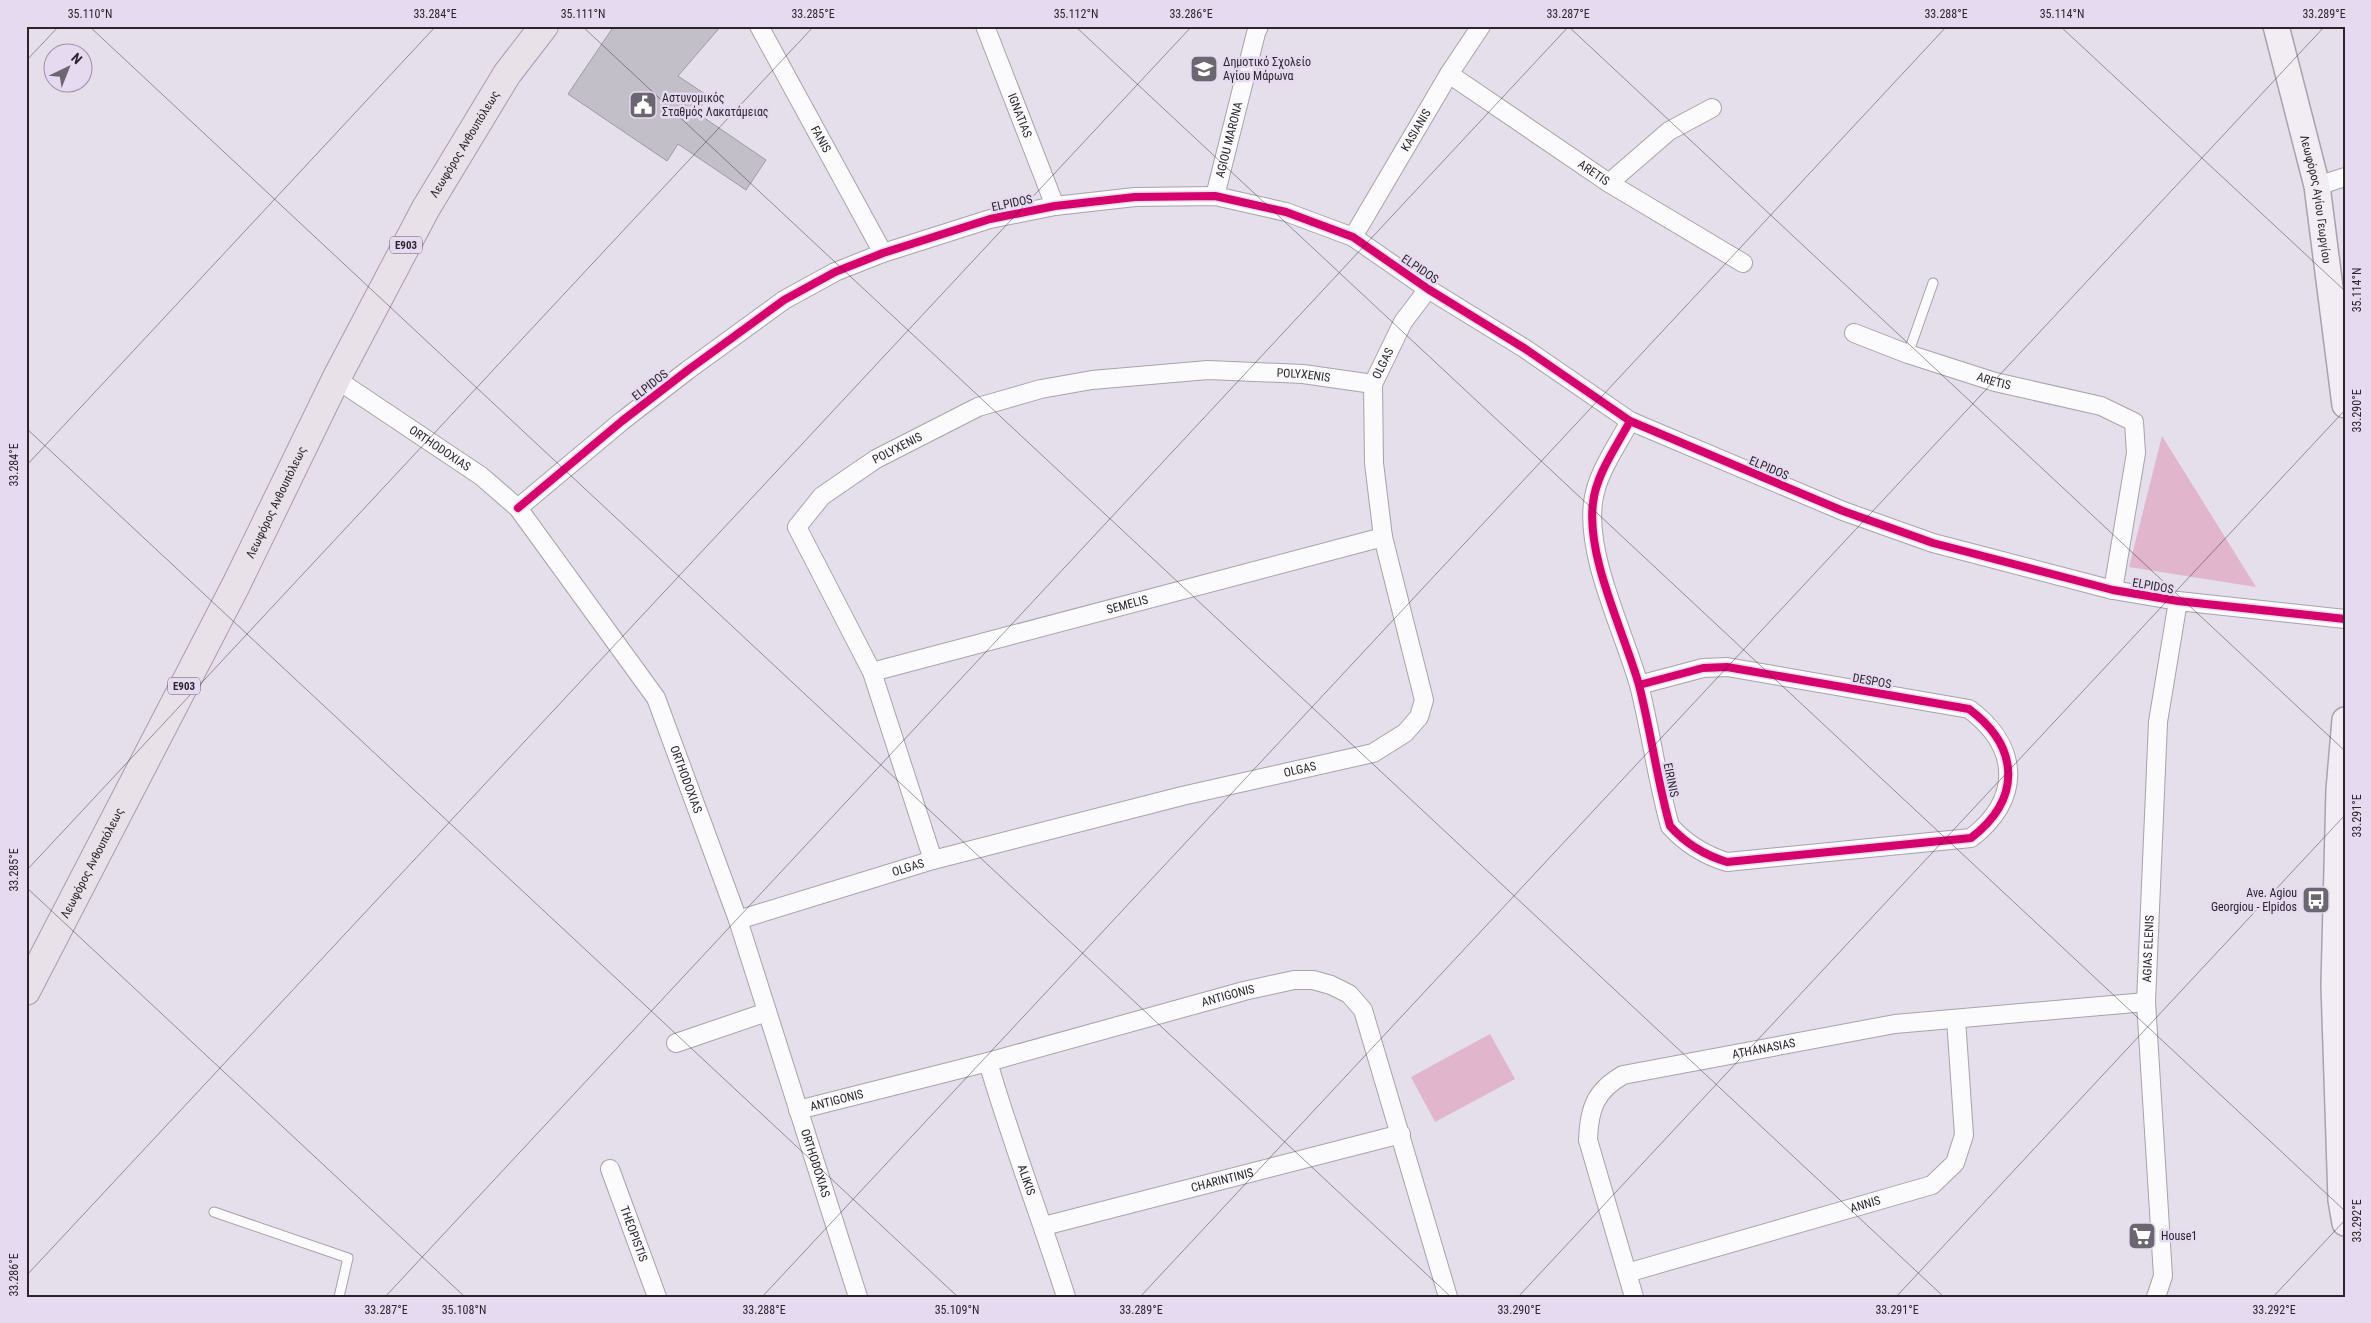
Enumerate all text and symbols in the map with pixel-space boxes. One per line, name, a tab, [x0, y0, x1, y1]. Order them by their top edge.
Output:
text: 35.110°N	[68, 7, 112, 21]
text: 33.284°E	[413, 7, 457, 21]
text: 35.111°N	[561, 7, 605, 21]
text: 33.285°E	[791, 7, 835, 21]
text: 35.112°N	[1054, 7, 1098, 21]
text: 33.286°E	[1169, 7, 1213, 21]
text: 33.287°E	[1546, 7, 1590, 21]
text: 33.288°E	[1924, 7, 1968, 21]
text: 35.114°N	[2040, 7, 2084, 21]
text: 33.289°E	[2302, 7, 2346, 21]
north arrow	[42, 42, 92, 92]
text: N	[68, 50, 85, 67]
school or university icon: Δημοτικό Σχολείο Αγίου Μάρωνα	[1189, 54, 1219, 84]
place label: Δημοτικό Σχολείο Αγίου Μάρωνα	[1223, 55, 1311, 83]
street label: Λεωφόρος Ανθουπόλεως	[427, 88, 502, 200]
public building icon: Αστυνομικός Σταθμός Λακατάμειας	[628, 90, 658, 120]
place label: Αστυνομικός Σταθμός Λακατάμειας	[662, 91, 769, 119]
street label: IGNATIAS	[1005, 91, 1035, 140]
street label: AGIOU MARONA	[1213, 100, 1245, 179]
street label: KASIANIS	[1398, 107, 1434, 154]
street label: FANIS	[808, 123, 834, 155]
street label: Λεωφόρος Αγίου Γεωργίου	[2297, 133, 2334, 265]
street label: ARETIS	[1575, 157, 1612, 188]
street label: ELPIDOS	[990, 192, 1034, 214]
road number: E903	[390, 236, 422, 254]
street label: ELPIDOS	[1399, 252, 1441, 286]
text: 35.114°N	[2350, 268, 2364, 312]
street label: OLGAS	[1369, 346, 1396, 381]
street label: POLYXENIS	[1276, 366, 1331, 385]
street label: ELPIDOS	[629, 367, 671, 403]
street label: ARETIS	[1975, 370, 2012, 392]
text: 33.290°E	[2350, 389, 2364, 433]
street label: ORTHODOXIAS	[407, 423, 473, 474]
street label: POLYXENIS	[870, 430, 924, 467]
text: 33.284°E	[7, 443, 21, 487]
street label: Λεωφόρος Ανθουπόλεως	[243, 444, 309, 561]
street label: ELPIDOS	[1747, 453, 1791, 483]
street label: ELPIDOS	[2131, 575, 2175, 597]
street label: SEMELIS	[1105, 592, 1149, 617]
street label: DESPOS	[1852, 671, 1892, 691]
road number: E903	[168, 678, 200, 694]
street label: ORTHODOXIAS	[667, 744, 705, 815]
street label: OLGAS	[1282, 759, 1317, 780]
street label: EIRINIS	[1661, 761, 1681, 799]
text: 33.291°E	[2350, 794, 2364, 838]
street label: Λεωφόρος Ανθουπόλεως	[58, 805, 127, 921]
text: 33.285°E	[7, 848, 21, 892]
street label: OLGAS	[890, 856, 926, 879]
bus stop icon: Ave. Agiou Georgiou - Elpidos	[2301, 885, 2331, 915]
place label: Ave. Agiou Georgiou - Elpidos	[2211, 886, 2297, 914]
street label: AGIAS ELENIS	[2140, 915, 2157, 983]
street label: ANTIGONIS	[1200, 982, 1256, 1009]
street label: ATHANASIAS	[1731, 1036, 1796, 1061]
street label: ANTIGONIS	[809, 1087, 865, 1114]
street label: ORTHODOXIAS	[798, 1127, 833, 1199]
street label: ALIKIS	[1015, 1163, 1038, 1197]
street label: CHARINTINIS	[1190, 1165, 1255, 1195]
street label: ANNIS	[1848, 1193, 1882, 1215]
text: 33.292°E	[2350, 1199, 2364, 1243]
street label: THEOPISTIS	[617, 1204, 650, 1264]
supermarket icon: House1	[2127, 1221, 2157, 1251]
place label: House1	[2161, 1229, 2197, 1243]
text: 33.286°E	[7, 1253, 21, 1297]
text: 33.287°E	[364, 1303, 408, 1317]
text: 35.108°N	[442, 1303, 486, 1317]
text: 33.288°E	[742, 1303, 786, 1317]
text: 35.109°N	[935, 1303, 979, 1317]
text: 33.289°E	[1119, 1303, 1163, 1317]
text: 33.290°E	[1497, 1303, 1541, 1317]
text: 33.291°E	[1875, 1303, 1919, 1317]
text: 33.292°E	[2252, 1303, 2296, 1317]

